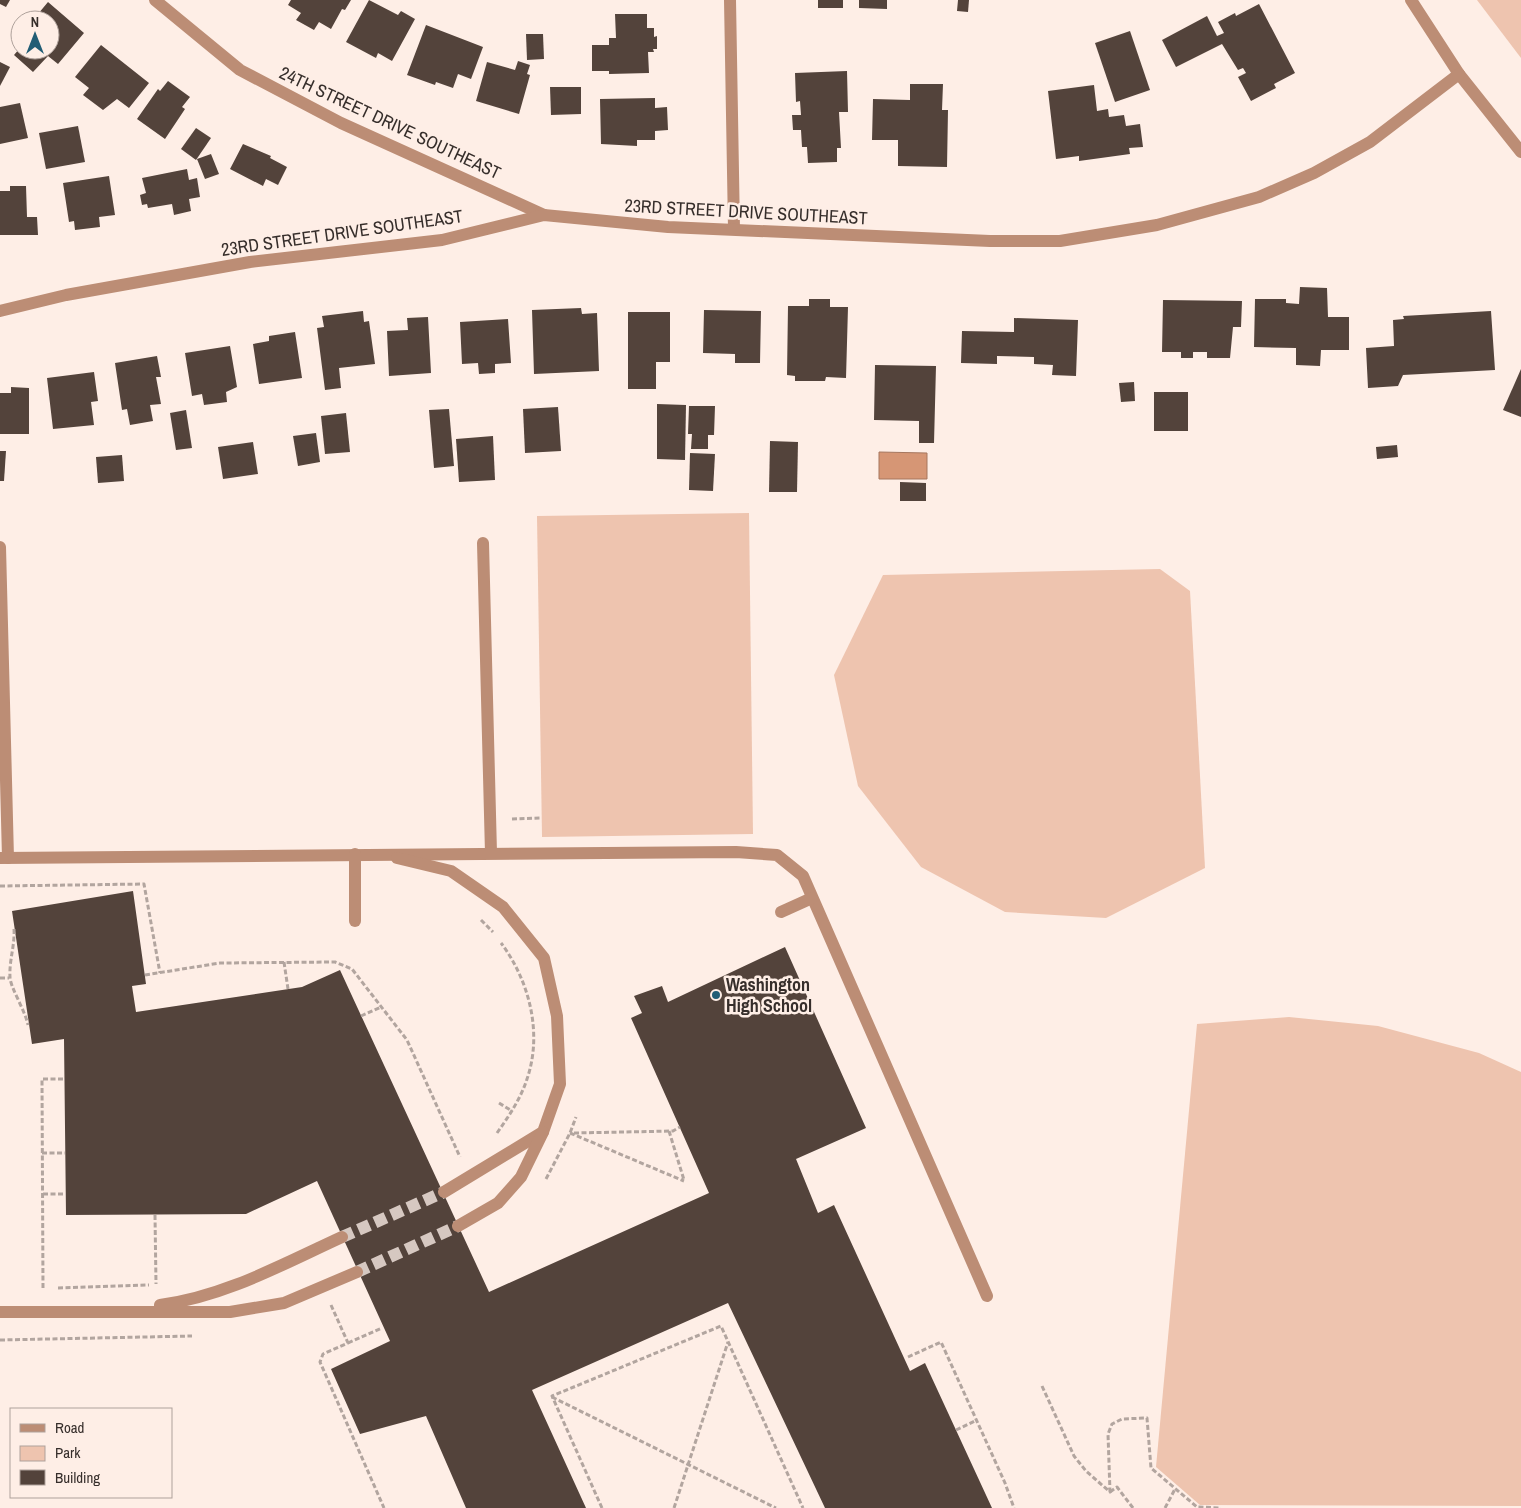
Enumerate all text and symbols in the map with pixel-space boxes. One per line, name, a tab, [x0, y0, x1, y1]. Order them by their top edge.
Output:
north arrow	[10, 10, 60, 60]
text: N	[31, 13, 39, 31]
street label: 24TH STREET DRIVE SOUTHEAST	[275, 60, 505, 185]
street label: 23RD STREET DRIVE SOUTHEAST	[624, 193, 868, 230]
street label: 23RD STREET DRIVE SOUTHEAST	[220, 203, 464, 262]
place label: Washington High School	[726, 972, 812, 1018]
marker: Washington High School	[710, 989, 722, 1001]
legend	[10, 1408, 172, 1498]
text: Road	[55, 1417, 84, 1438]
text: Park	[55, 1442, 81, 1463]
text: Building	[55, 1467, 100, 1488]

